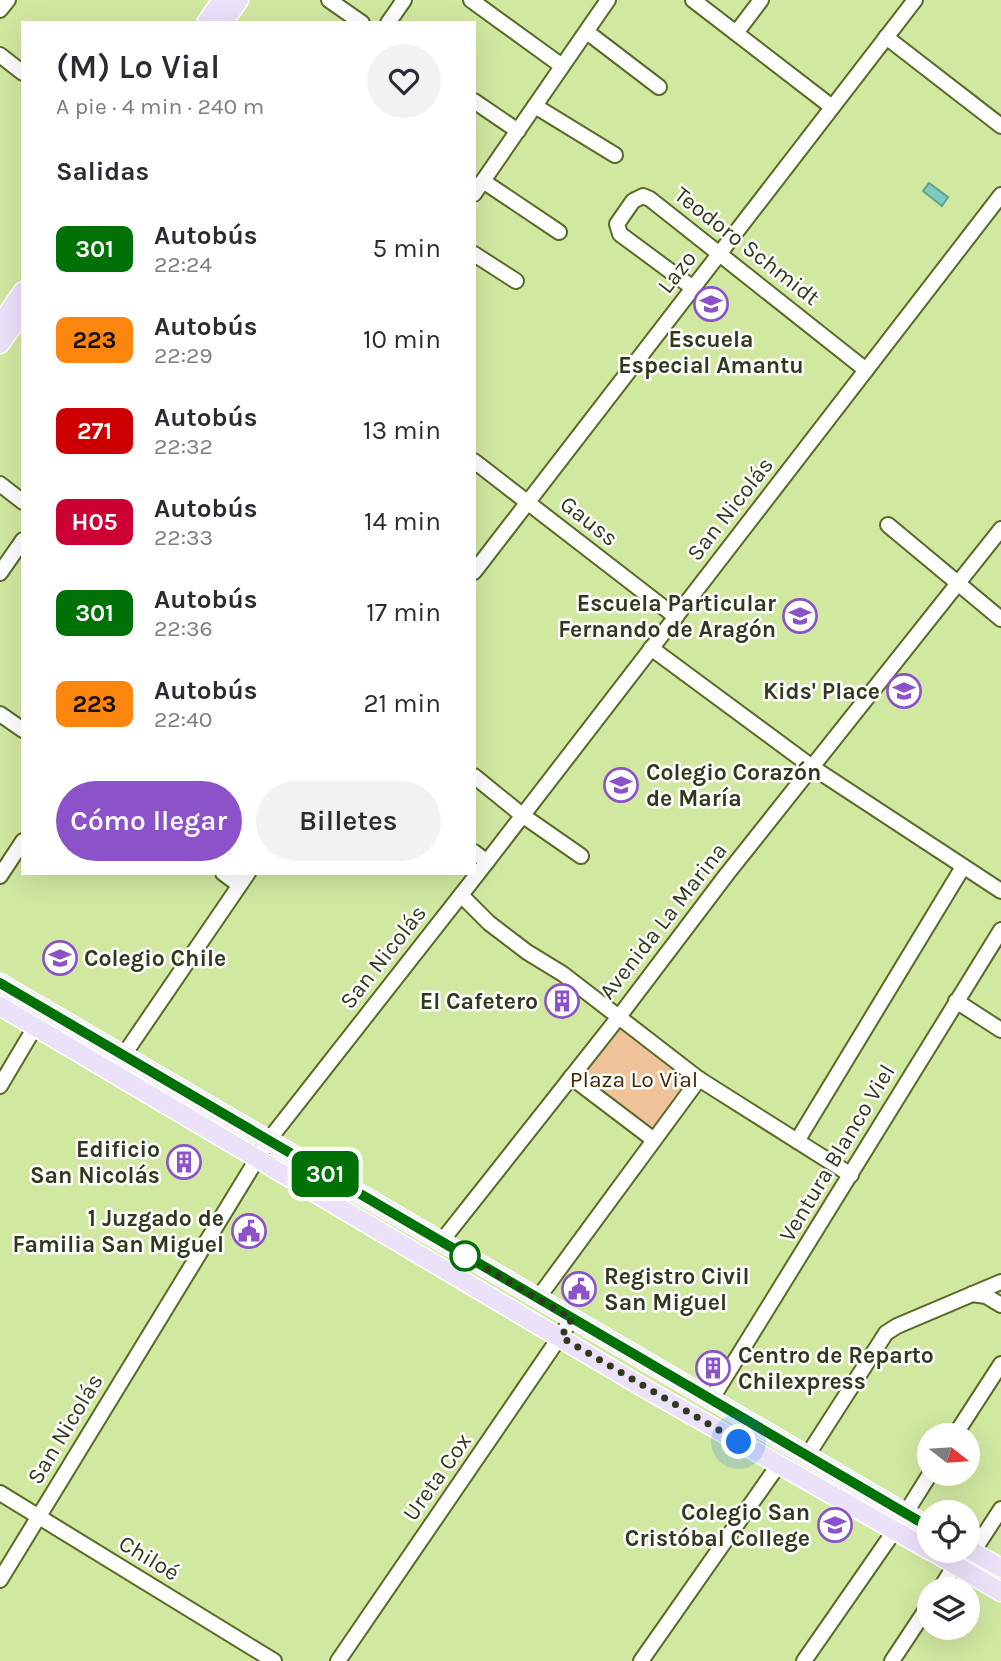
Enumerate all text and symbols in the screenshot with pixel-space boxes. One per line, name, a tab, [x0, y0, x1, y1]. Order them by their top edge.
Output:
button: heart	[367, 44, 441, 118]
text: (M) Lo Vial	[56, 48, 220, 86]
text: A pie · 4 min · 240 m	[56, 93, 264, 120]
text: Salidas	[56, 156, 149, 187]
street label: Teodoro Schmidt	[669, 181, 825, 311]
text: Autobús	[154, 220, 258, 251]
text: 5 min	[372, 233, 441, 264]
text: 301	[75, 235, 114, 263]
street label: Lazo	[652, 245, 702, 299]
text: 22:24	[154, 251, 212, 278]
school or university icon: Escuela Especial Amantu	[692, 285, 730, 323]
text: Autobús	[154, 311, 258, 342]
text: 10 min	[363, 324, 441, 355]
text: 223	[73, 326, 116, 354]
place label: Escuela Especial Amantu	[618, 326, 804, 379]
text: 22:29	[154, 342, 213, 369]
text: Autobús	[154, 402, 258, 433]
text: 13 min	[363, 415, 441, 446]
text: 271	[77, 417, 112, 445]
text: 22:32	[154, 433, 213, 460]
street label: San Nicolás	[681, 452, 779, 566]
street label: Gauss	[555, 490, 623, 552]
text: Autobús	[154, 493, 258, 524]
text: 14 min	[364, 506, 441, 537]
text: H05	[71, 508, 118, 536]
text: 22:33	[154, 524, 213, 551]
text: Autobús	[154, 584, 258, 615]
place label: Escuela Particular Fernando de Aragón	[558, 590, 776, 643]
text: 17 min	[366, 597, 441, 628]
school or university icon: Escuela Particular Fernando de Aragón	[781, 597, 819, 635]
text: 301	[75, 599, 114, 627]
text: 22:36	[154, 615, 213, 642]
school or university icon: Kids' Place	[885, 672, 923, 710]
text: Autobús	[154, 675, 258, 706]
place label: Kids' Place	[763, 678, 880, 705]
text: 21 min	[363, 688, 441, 719]
text: 223	[73, 690, 116, 718]
text: 22:40	[154, 706, 212, 733]
place label: Colegio Corazón de María	[646, 759, 821, 812]
school or university icon: Colegio Corazón de María	[602, 766, 640, 804]
button: Cómo llegar	[56, 781, 242, 861]
button: Billetes	[256, 781, 441, 861]
street label: Avenida La Marina	[593, 837, 733, 1005]
street label: San Nicolás	[334, 900, 432, 1014]
school or university icon: Colegio Chile	[41, 939, 79, 977]
place label: Colegio Chile	[84, 945, 226, 972]
building icon: El Cafetero	[543, 982, 581, 1020]
place label: El Cafetero	[420, 988, 538, 1015]
street label: Ventura Blanco Viel	[773, 1059, 901, 1247]
park label: Plaza Lo Vial	[570, 1066, 698, 1093]
place label: Edificio San Nicolás	[30, 1136, 160, 1189]
building icon: Edificio San Nicolás	[165, 1143, 203, 1181]
line badge: 301	[285, 1151, 365, 1197]
text: 301	[306, 1160, 344, 1188]
place label: 1 Juzgado de Familia San Miguel	[12, 1205, 224, 1258]
public building icon: 1 Juzgado de Familia San Miguel	[230, 1212, 268, 1250]
unlabelled marker	[450, 1241, 480, 1271]
place label: Registro Civil San Miguel	[604, 1263, 750, 1316]
public building icon: Registro Civil San Miguel	[560, 1270, 598, 1308]
place label: Centro de Reparto Chilexpress	[738, 1342, 934, 1395]
building icon: Centro de Reparto Chilexpress	[694, 1349, 732, 1387]
street label: San Nicolás	[21, 1369, 109, 1489]
north arrow	[917, 1423, 980, 1486]
map controls	[917, 1423, 980, 1640]
your location	[721, 1424, 756, 1459]
street label: Ureta Cox	[397, 1428, 477, 1526]
place label: Colegio San Cristóbal College	[625, 1499, 810, 1552]
button: locate	[917, 1500, 980, 1563]
school or university icon: Colegio San Cristóbal College	[816, 1506, 854, 1544]
street label: Chiloé	[114, 1530, 184, 1586]
button: layers	[917, 1577, 980, 1640]

